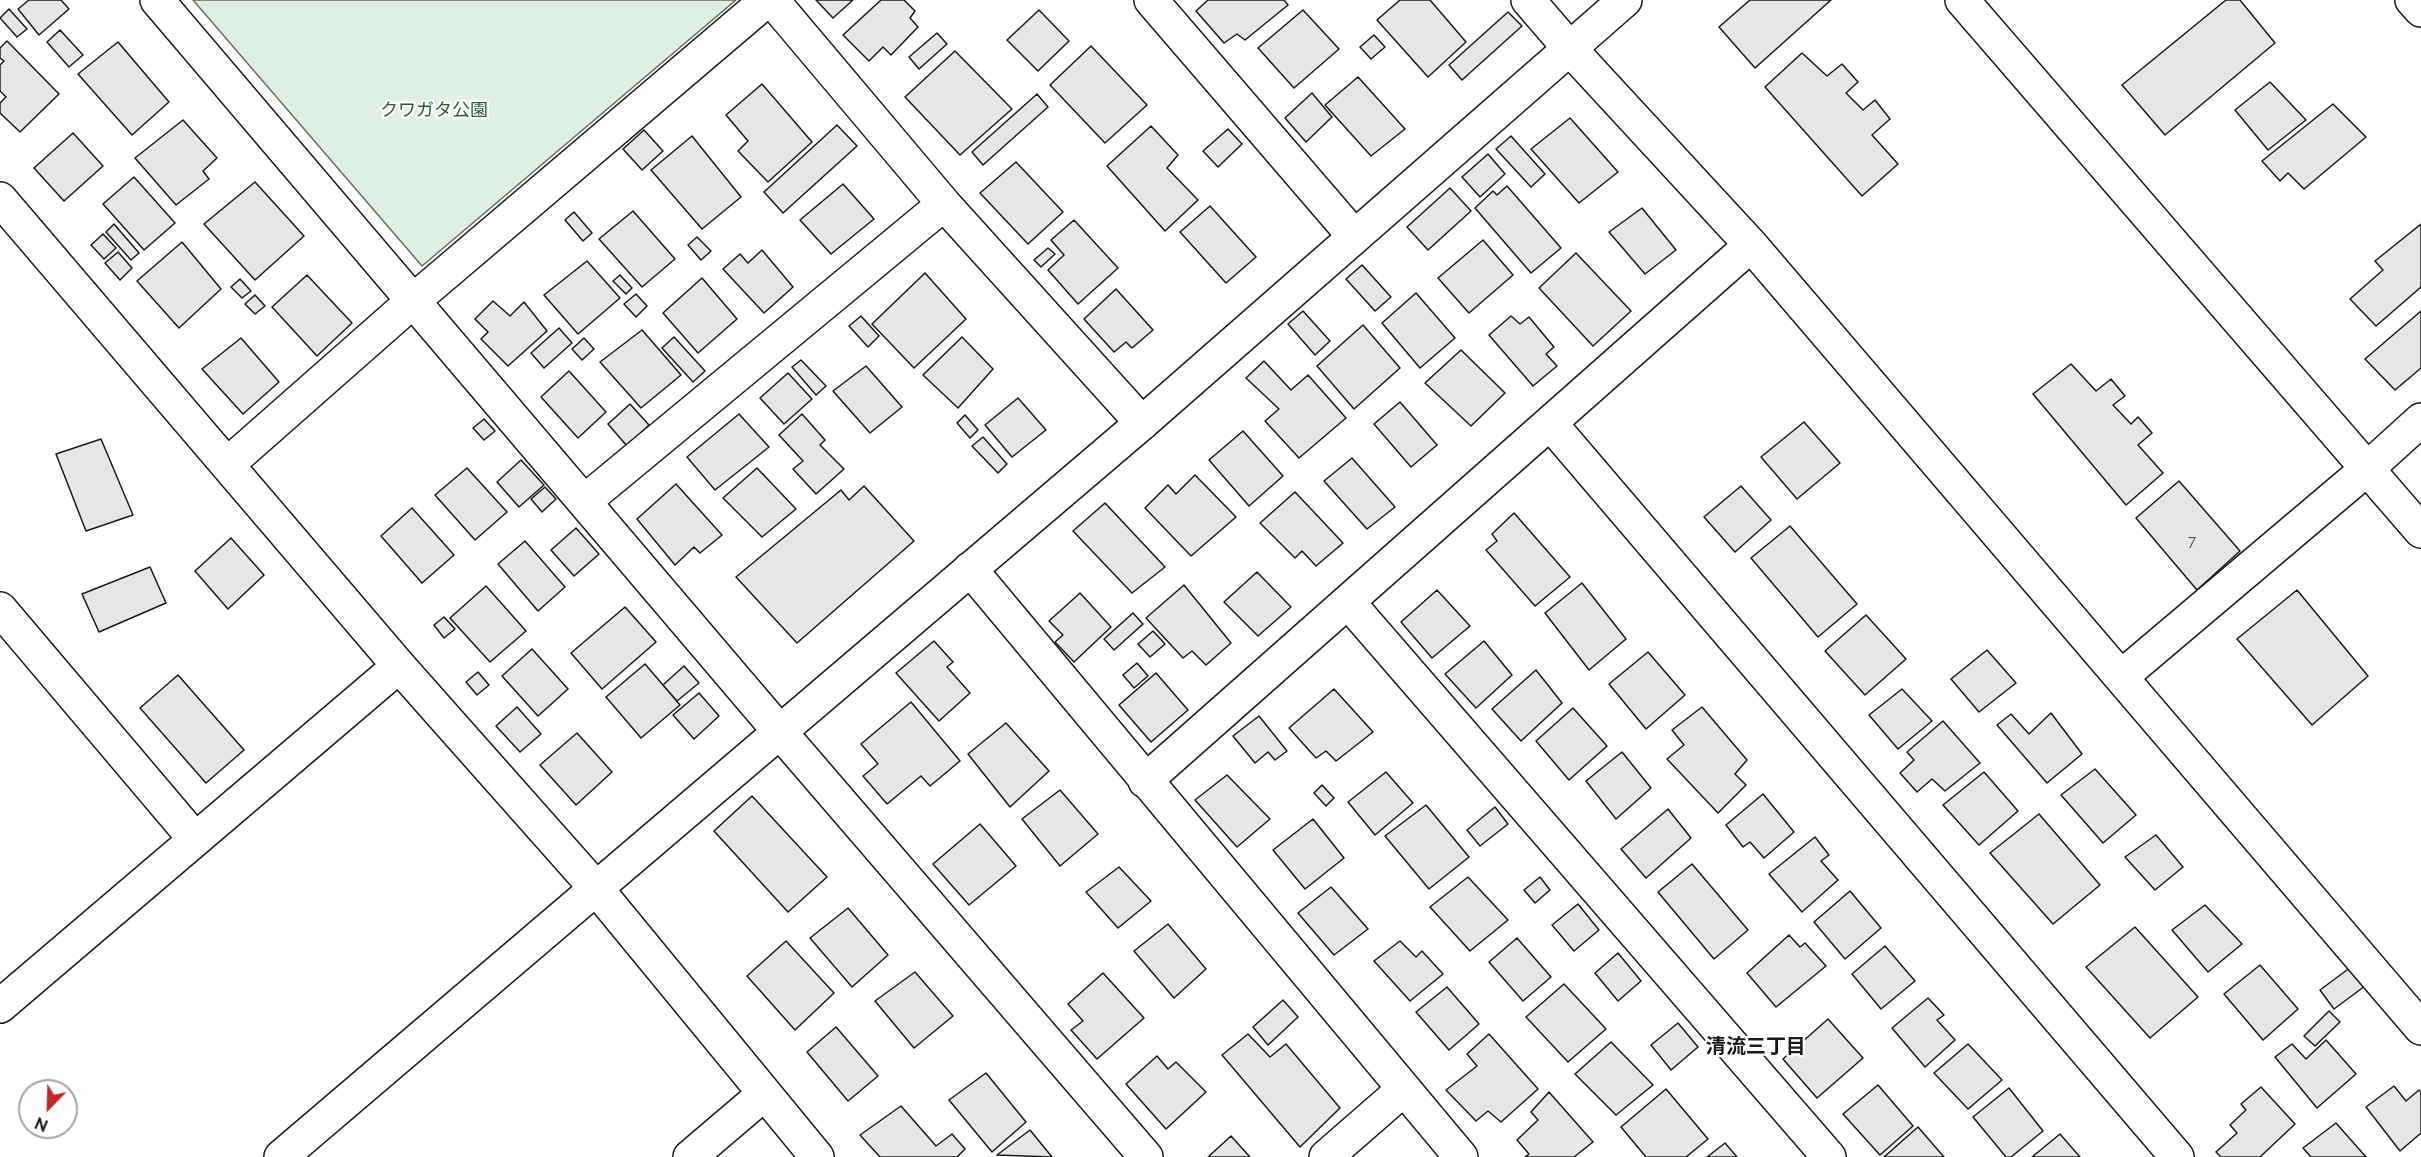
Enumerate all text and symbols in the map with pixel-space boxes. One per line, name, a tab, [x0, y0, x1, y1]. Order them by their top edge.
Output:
park label: クワガタ公園	[380, 100, 488, 122]
house number: 7	[2188, 532, 2196, 550]
district label: 清流三丁目	[1706, 1035, 1806, 1059]
north arrow	[18, 1079, 78, 1139]
text: N	[32, 1113, 51, 1135]

